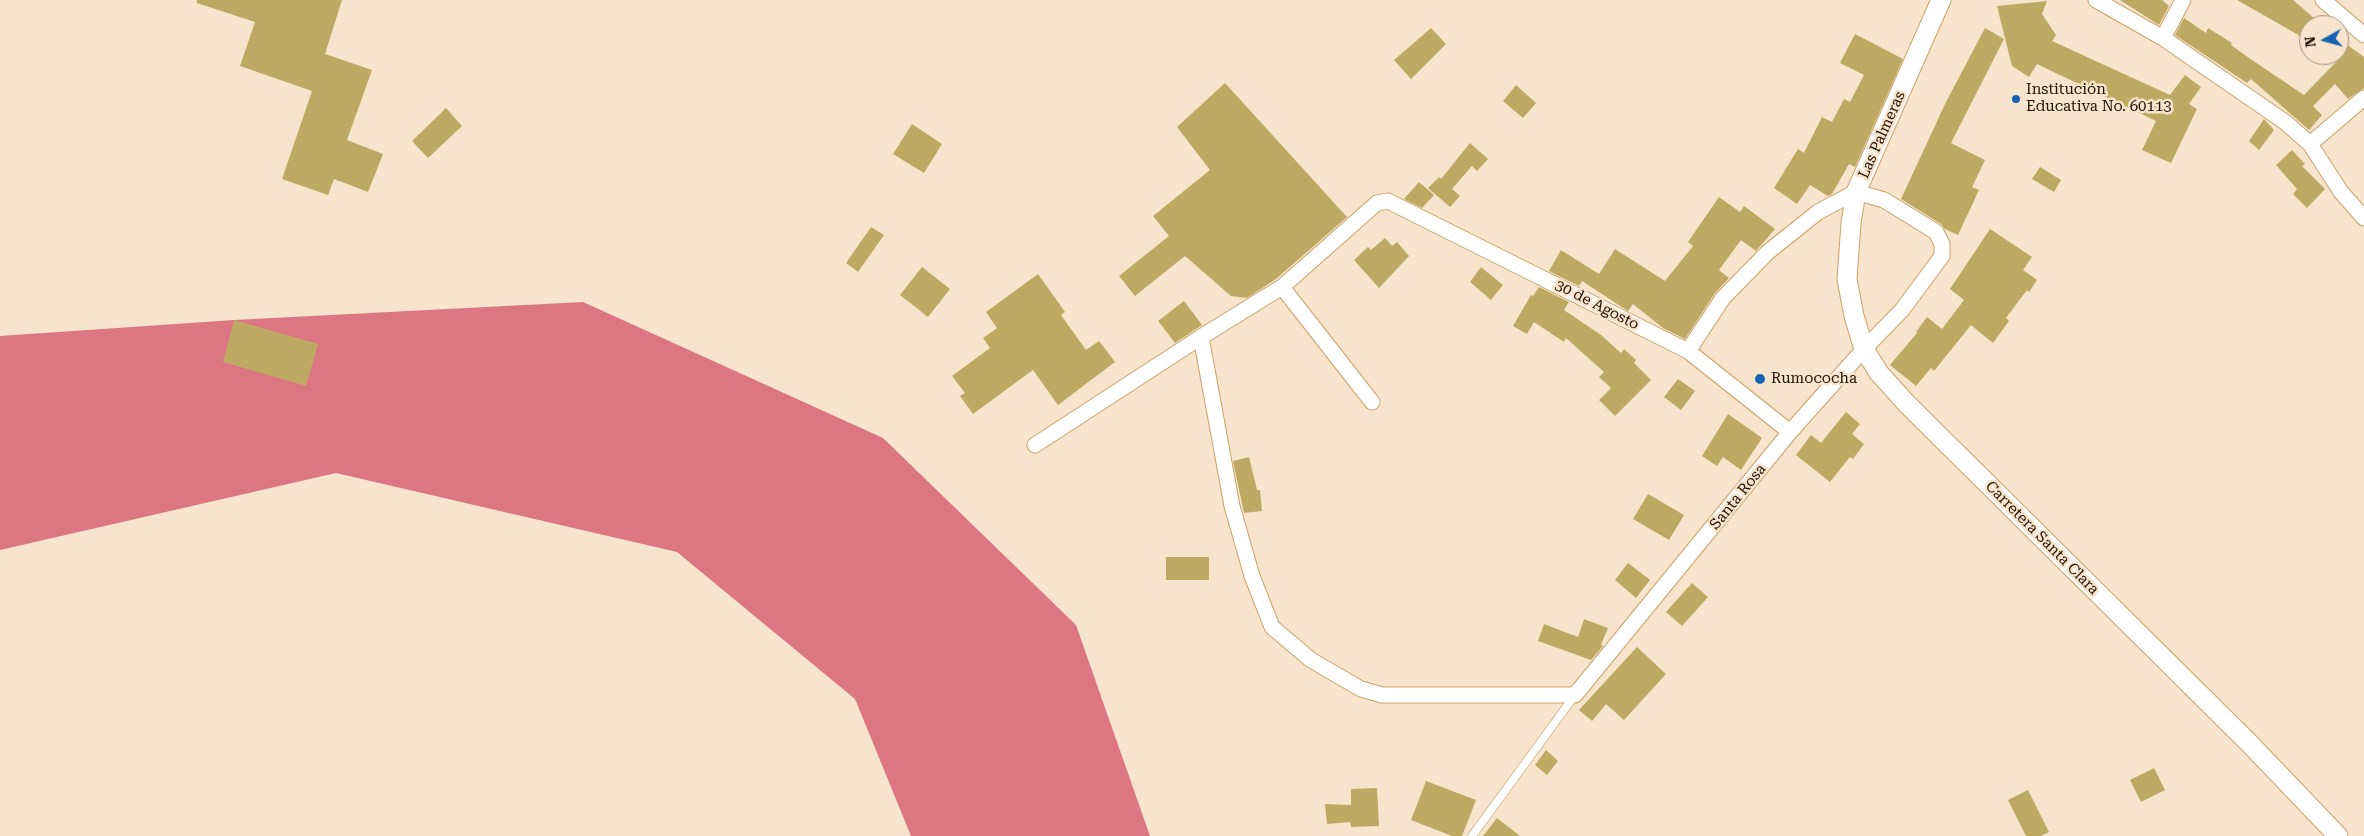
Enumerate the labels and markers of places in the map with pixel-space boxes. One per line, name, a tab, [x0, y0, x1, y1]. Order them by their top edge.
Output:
place label: Institución Educativa No. 60113	[2026, 81, 2172, 116]
marker: Institución Educativa No. 60113	[2010, 93, 2022, 105]
place label: Rumococha	[1771, 370, 1857, 388]
marker: Rumococha	[1753, 372, 1767, 386]

